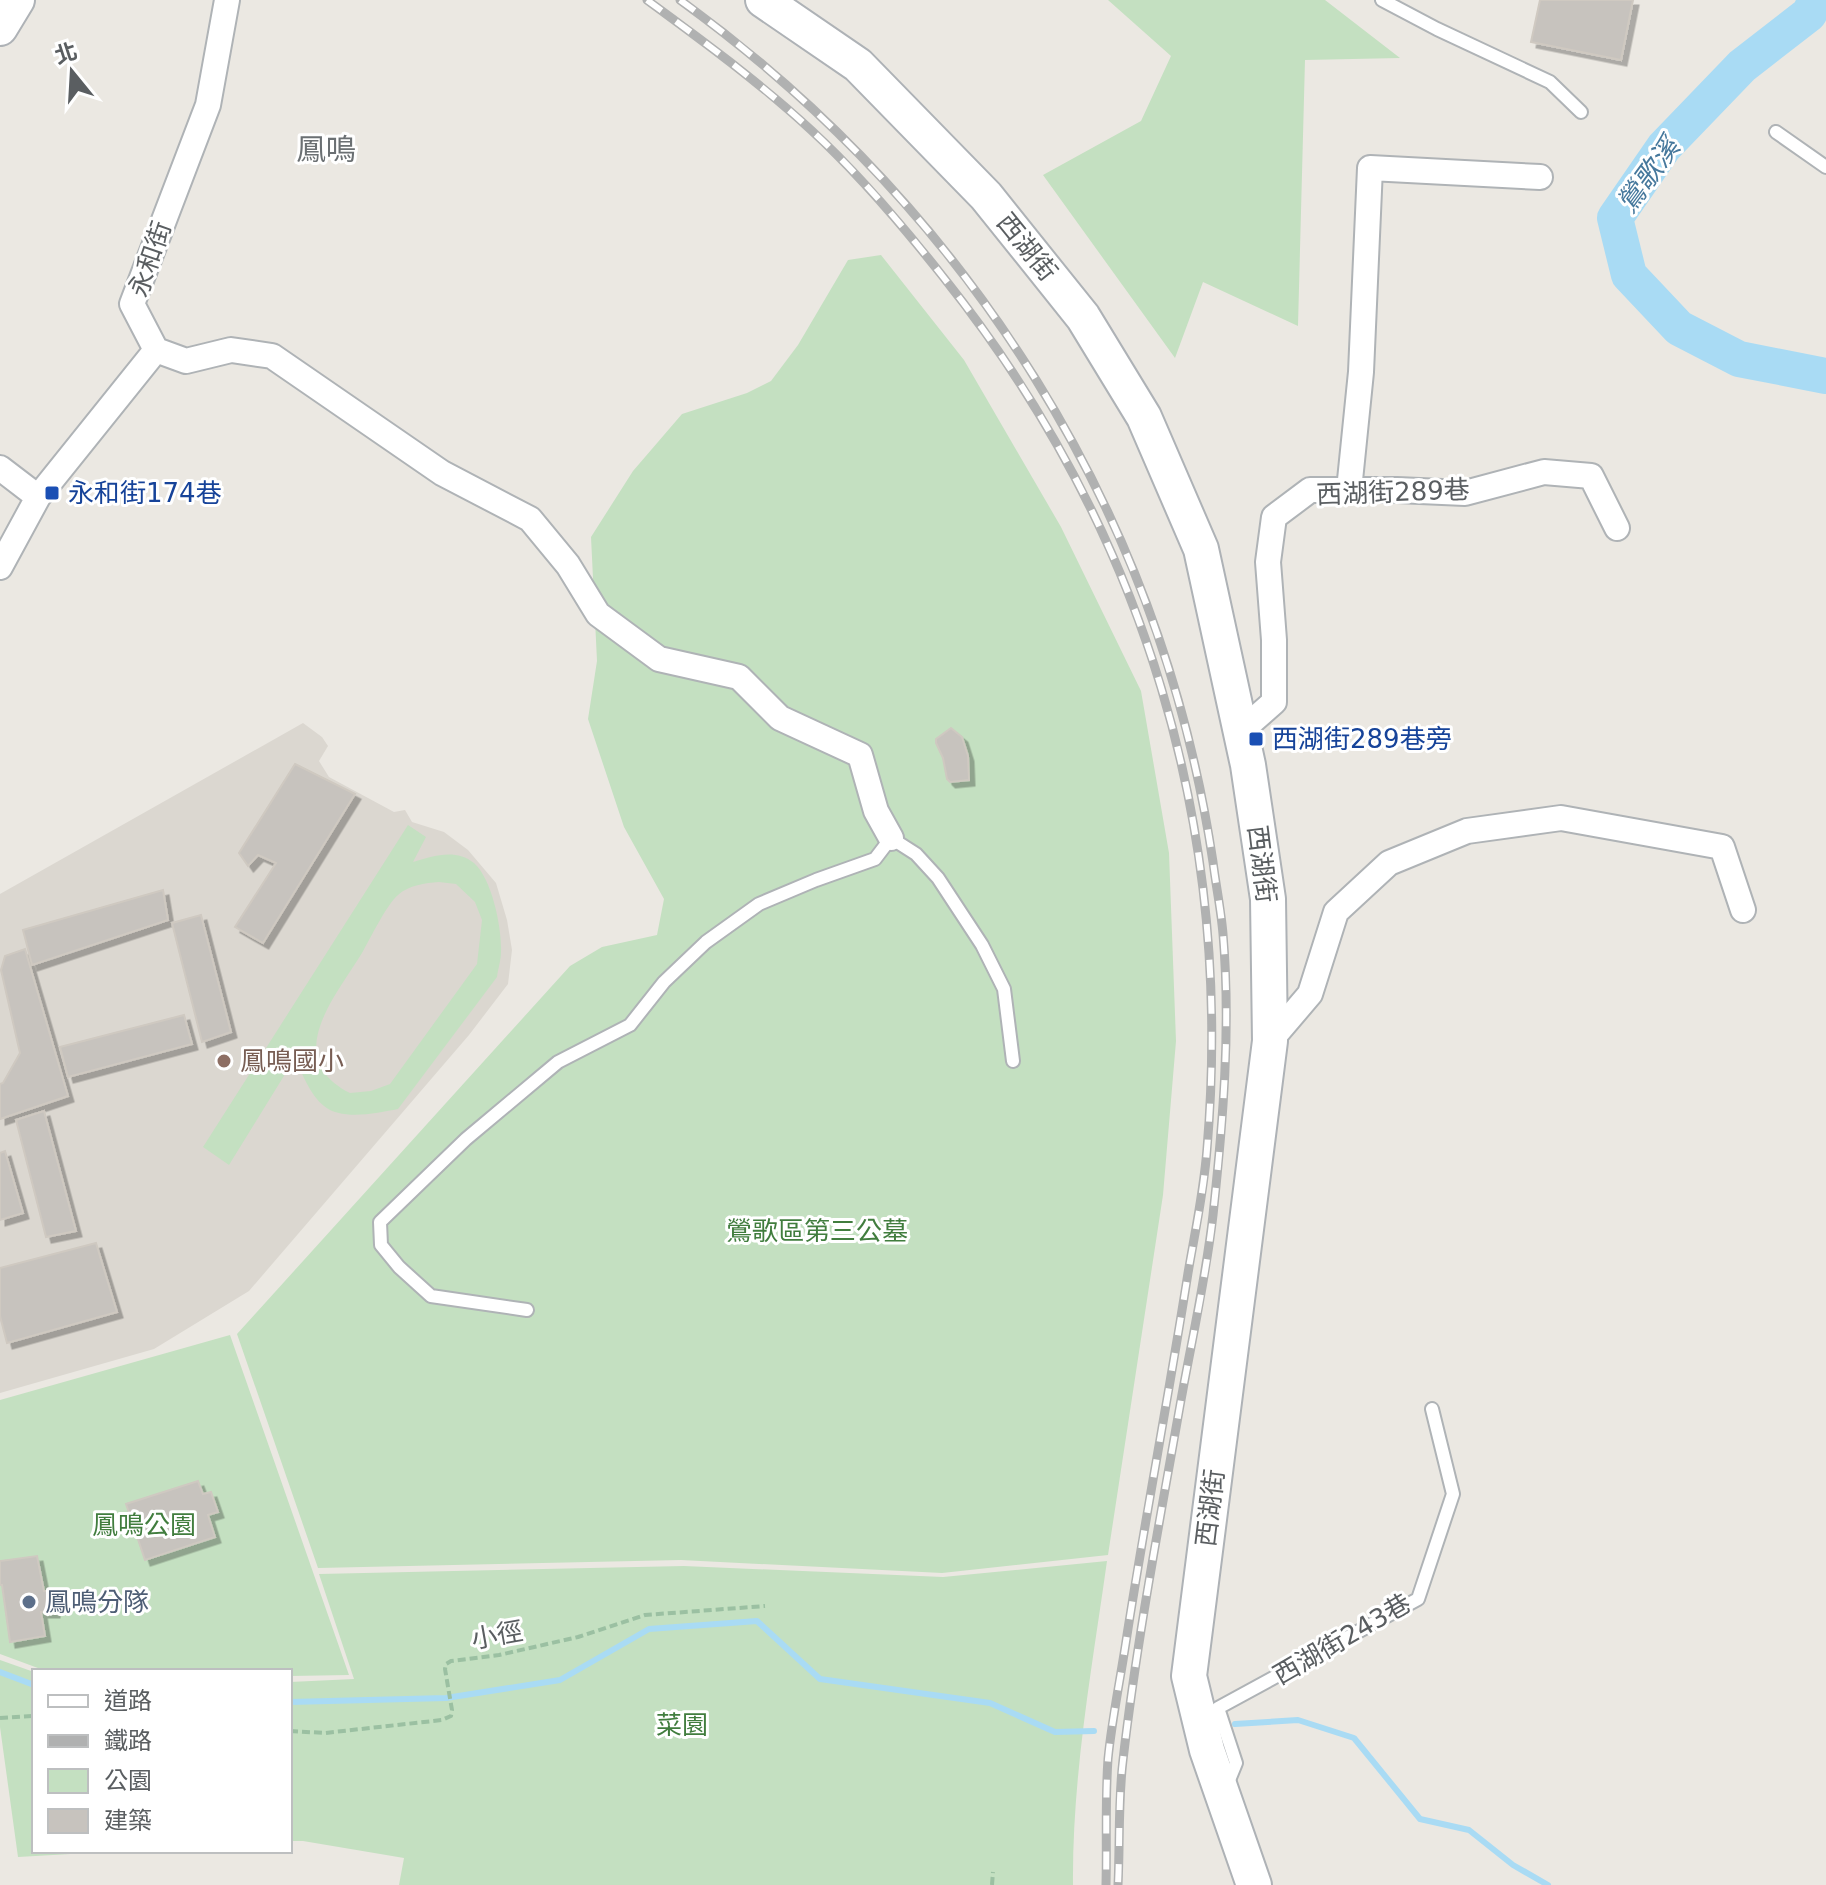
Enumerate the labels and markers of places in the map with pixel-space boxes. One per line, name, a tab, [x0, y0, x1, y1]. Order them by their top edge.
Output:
place label: 永和街174巷	[68, 478, 222, 508]
marker: 永和街174巷	[43, 484, 61, 502]
place label: 西湖街289巷旁	[1272, 724, 1452, 754]
marker: 西湖街289巷旁	[1247, 730, 1265, 748]
place label: 鳳鳴國小	[240, 1046, 344, 1076]
marker: 鳳鳴國小	[215, 1052, 233, 1070]
place label: 鳳鳴分隊	[45, 1587, 149, 1617]
marker: 鳳鳴分隊	[20, 1593, 38, 1611]

